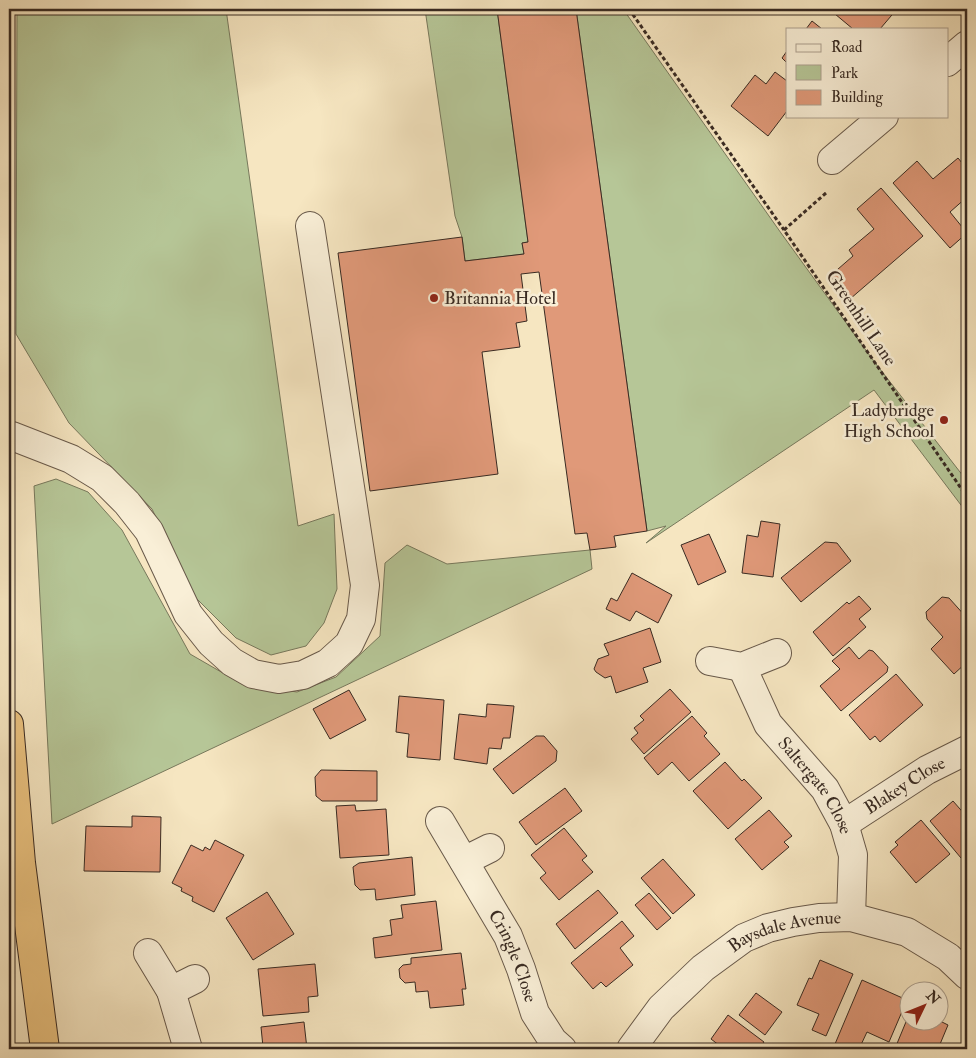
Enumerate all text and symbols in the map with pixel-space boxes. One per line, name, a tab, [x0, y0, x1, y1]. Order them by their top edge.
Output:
legend	[786, 28, 948, 118]
text: Road	[831, 38, 863, 57]
text: Park	[831, 64, 858, 83]
text: Building	[831, 88, 883, 107]
street label: Greenhill Lane	[821, 266, 902, 371]
place label: Britannia Hotel	[444, 287, 556, 310]
marker: Britannia Hotel	[428, 292, 440, 304]
place label: Ladybridge High School	[844, 399, 934, 443]
marker: Ladybridge High School	[938, 414, 950, 426]
street label: Saltergate Close	[773, 732, 858, 837]
street label: Blakey Close	[860, 751, 949, 819]
street label: Cringle Close	[483, 905, 542, 1006]
street label: Baysdale Avenue	[723, 906, 842, 958]
north arrow	[898, 980, 948, 1030]
text: N	[922, 986, 944, 1008]

